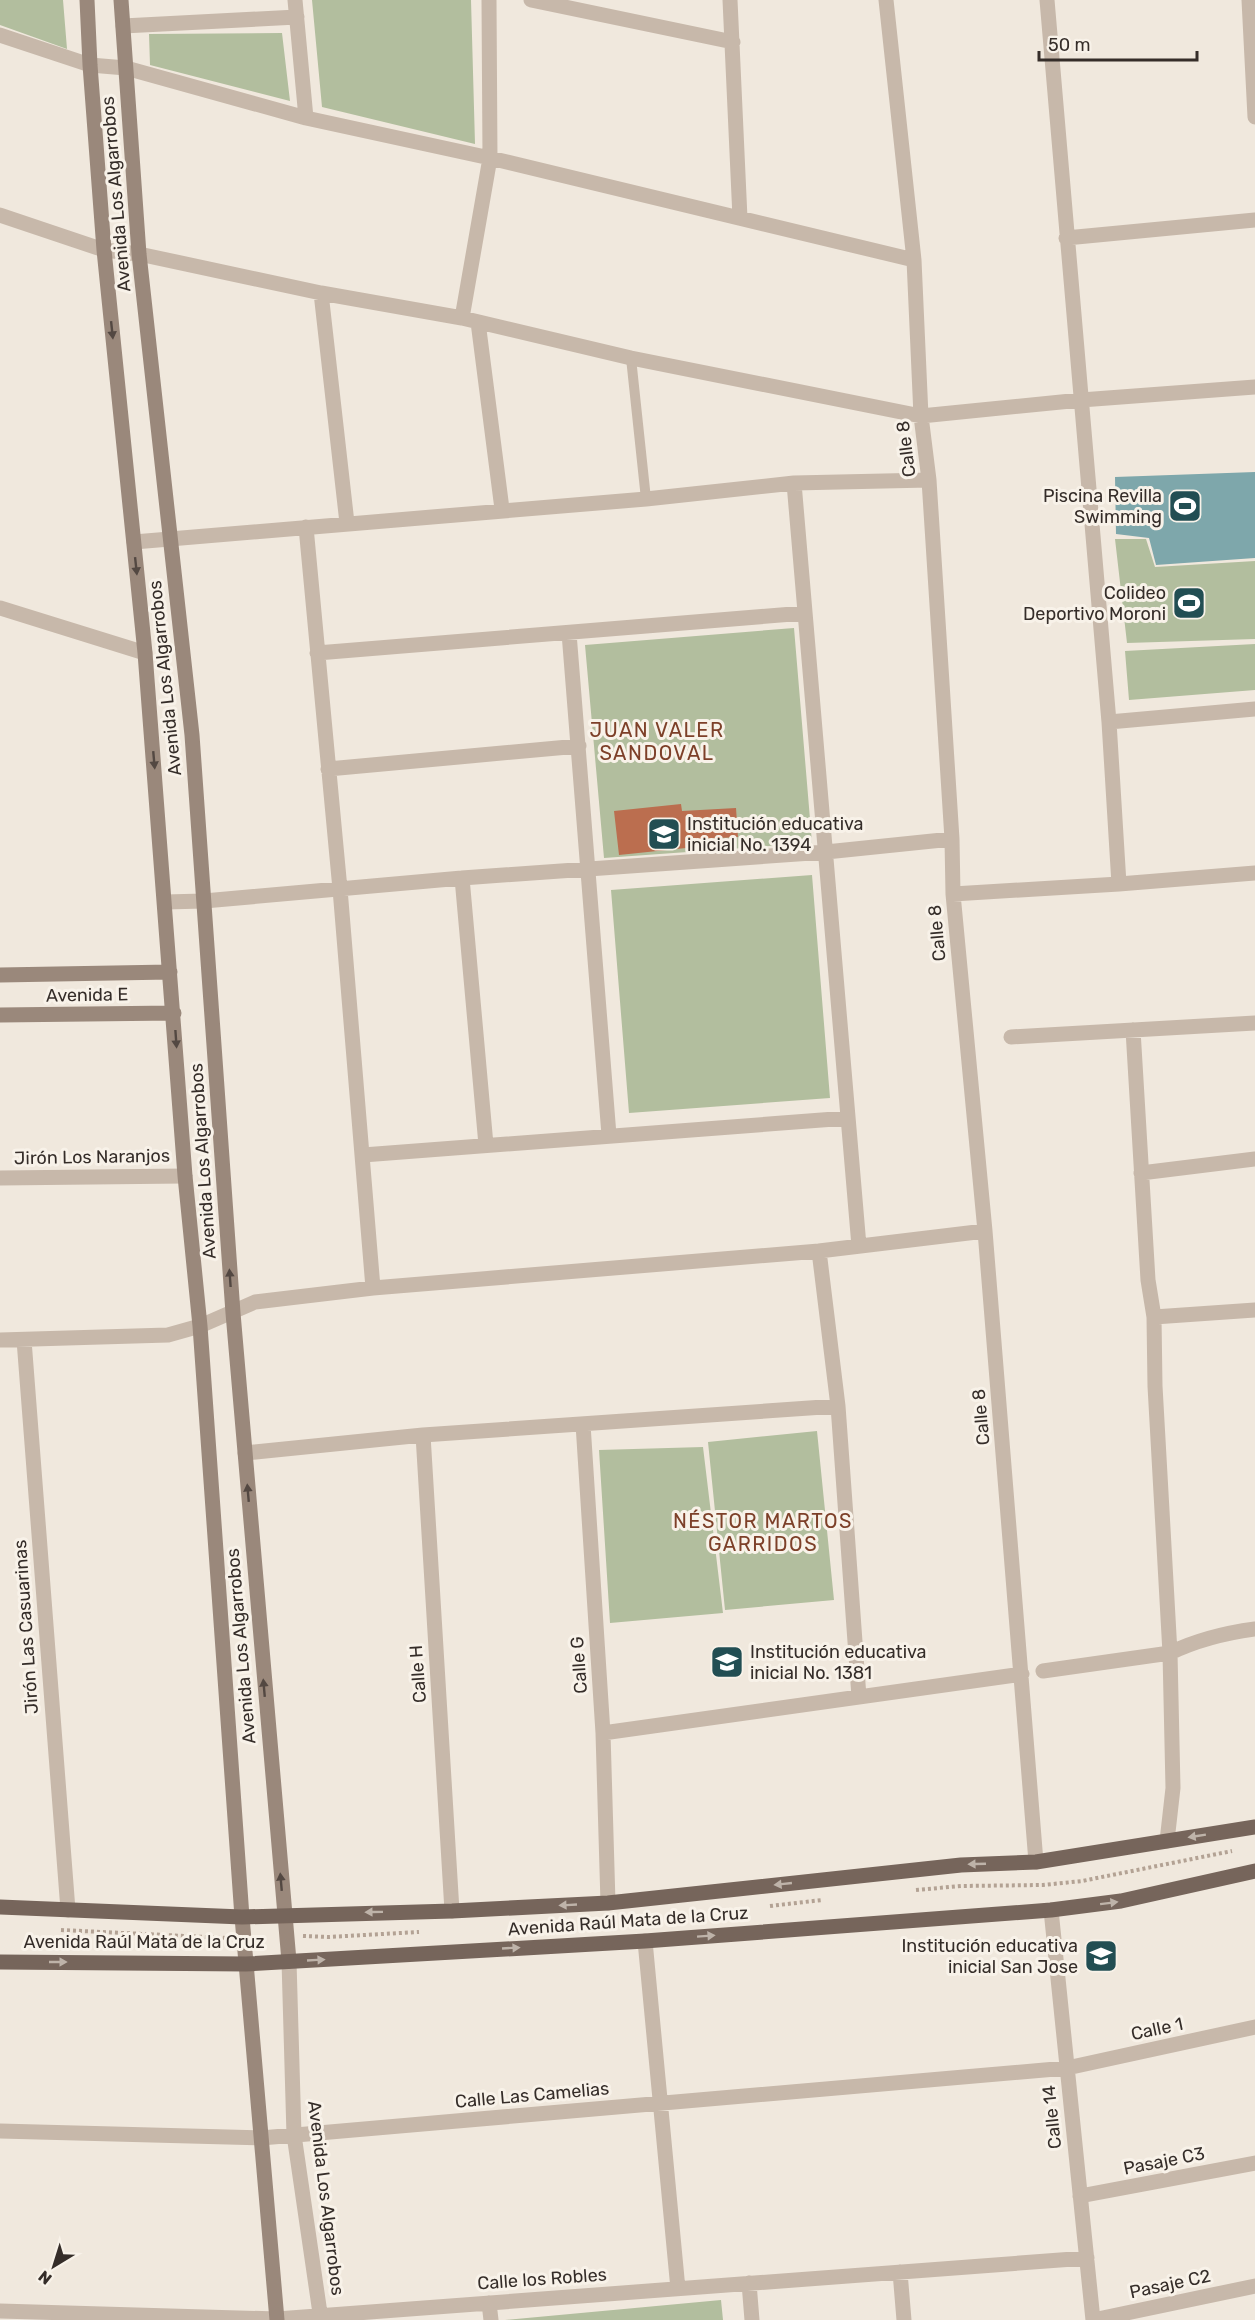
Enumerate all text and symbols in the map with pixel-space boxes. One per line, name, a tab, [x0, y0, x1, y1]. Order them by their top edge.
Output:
scale bar	[1039, 24, 1196, 62]
text: 50 m	[1048, 34, 1091, 56]
street label: Avenida Los Algarrobos	[96, 95, 136, 293]
one-way arrow	[107, 321, 117, 340]
street label: Calle 8	[892, 420, 920, 478]
place label: Piscina Revilla Swimming	[1043, 485, 1162, 528]
sports icon: Piscina Revilla Swimming	[1167, 488, 1203, 524]
one-way arrow	[131, 557, 141, 576]
street label: Avenida Los Algarrobos	[144, 579, 186, 777]
place label: Colideo Deportivo Moroni	[1023, 582, 1166, 625]
sports icon: Colideo Deportivo Moroni	[1171, 585, 1207, 621]
district label: JUAN VALER SANDOVAL	[589, 718, 725, 765]
one-way arrow	[149, 751, 158, 770]
place label: Institución educativa inicial No. 1394	[687, 813, 864, 856]
school or university icon: Institución educativa inicial No. 1394	[646, 816, 682, 852]
street label: Calle 8	[924, 904, 950, 962]
street label: Avenida E	[46, 983, 128, 1007]
one-way arrow	[171, 1029, 180, 1048]
street label: Avenida Los Algarrobos	[185, 1062, 221, 1260]
street label: Jirón Los Naranjos	[14, 1145, 170, 1169]
one-way arrow	[226, 1269, 235, 1288]
street label: Calle 8	[968, 1388, 994, 1446]
one-way arrow	[244, 1484, 253, 1503]
district label: NÉSTOR MARTOS GARRIDOS	[673, 1509, 853, 1556]
street label: Jirón Las Casuarinas	[9, 1539, 43, 1715]
street label: Avenida Los Algarrobos	[221, 1547, 261, 1745]
street label: Calle G	[566, 1636, 592, 1694]
place label: Institución educativa inicial No. 1381	[750, 1641, 927, 1684]
street label: Calle H	[405, 1644, 431, 1704]
school or university icon: Institución educativa inicial No. 1381	[709, 1644, 745, 1680]
one-way arrow	[260, 1678, 269, 1697]
one-way arrow	[1188, 1832, 1207, 1841]
one-way arrow	[968, 1860, 987, 1869]
one-way arrow	[276, 1873, 285, 1892]
one-way arrow	[774, 1879, 793, 1889]
one-way arrow	[1099, 1898, 1118, 1908]
one-way arrow	[559, 1901, 578, 1910]
street label: Avenida Raúl Mata de la Cruz	[507, 1902, 749, 1940]
one-way arrow	[364, 1908, 383, 1917]
street label: Avenida Raúl Mata de la Cruz	[23, 1931, 265, 1953]
one-way arrow	[696, 1931, 715, 1941]
place label: Institución educativa inicial San Jose	[901, 1935, 1078, 1978]
school or university icon: Institución educativa inicial San Jose	[1083, 1938, 1119, 1974]
one-way arrow	[502, 1944, 521, 1953]
one-way arrow	[307, 1955, 326, 1964]
one-way arrow	[49, 1957, 68, 1967]
street label: Calle 1	[1129, 2013, 1185, 2045]
street label: Calle Las Camelias	[454, 2077, 610, 2113]
street label: Calle 14	[1038, 2084, 1066, 2150]
street label: Avenida Los Algarrobos	[303, 2099, 349, 2297]
street label: Pasaje C3	[1121, 2142, 1207, 2180]
north arrow	[24, 2236, 84, 2296]
street label: Calle los Robles	[476, 2263, 608, 2295]
street label: Pasaje C2	[1127, 2265, 1213, 2303]
text: N	[35, 2266, 55, 2288]

